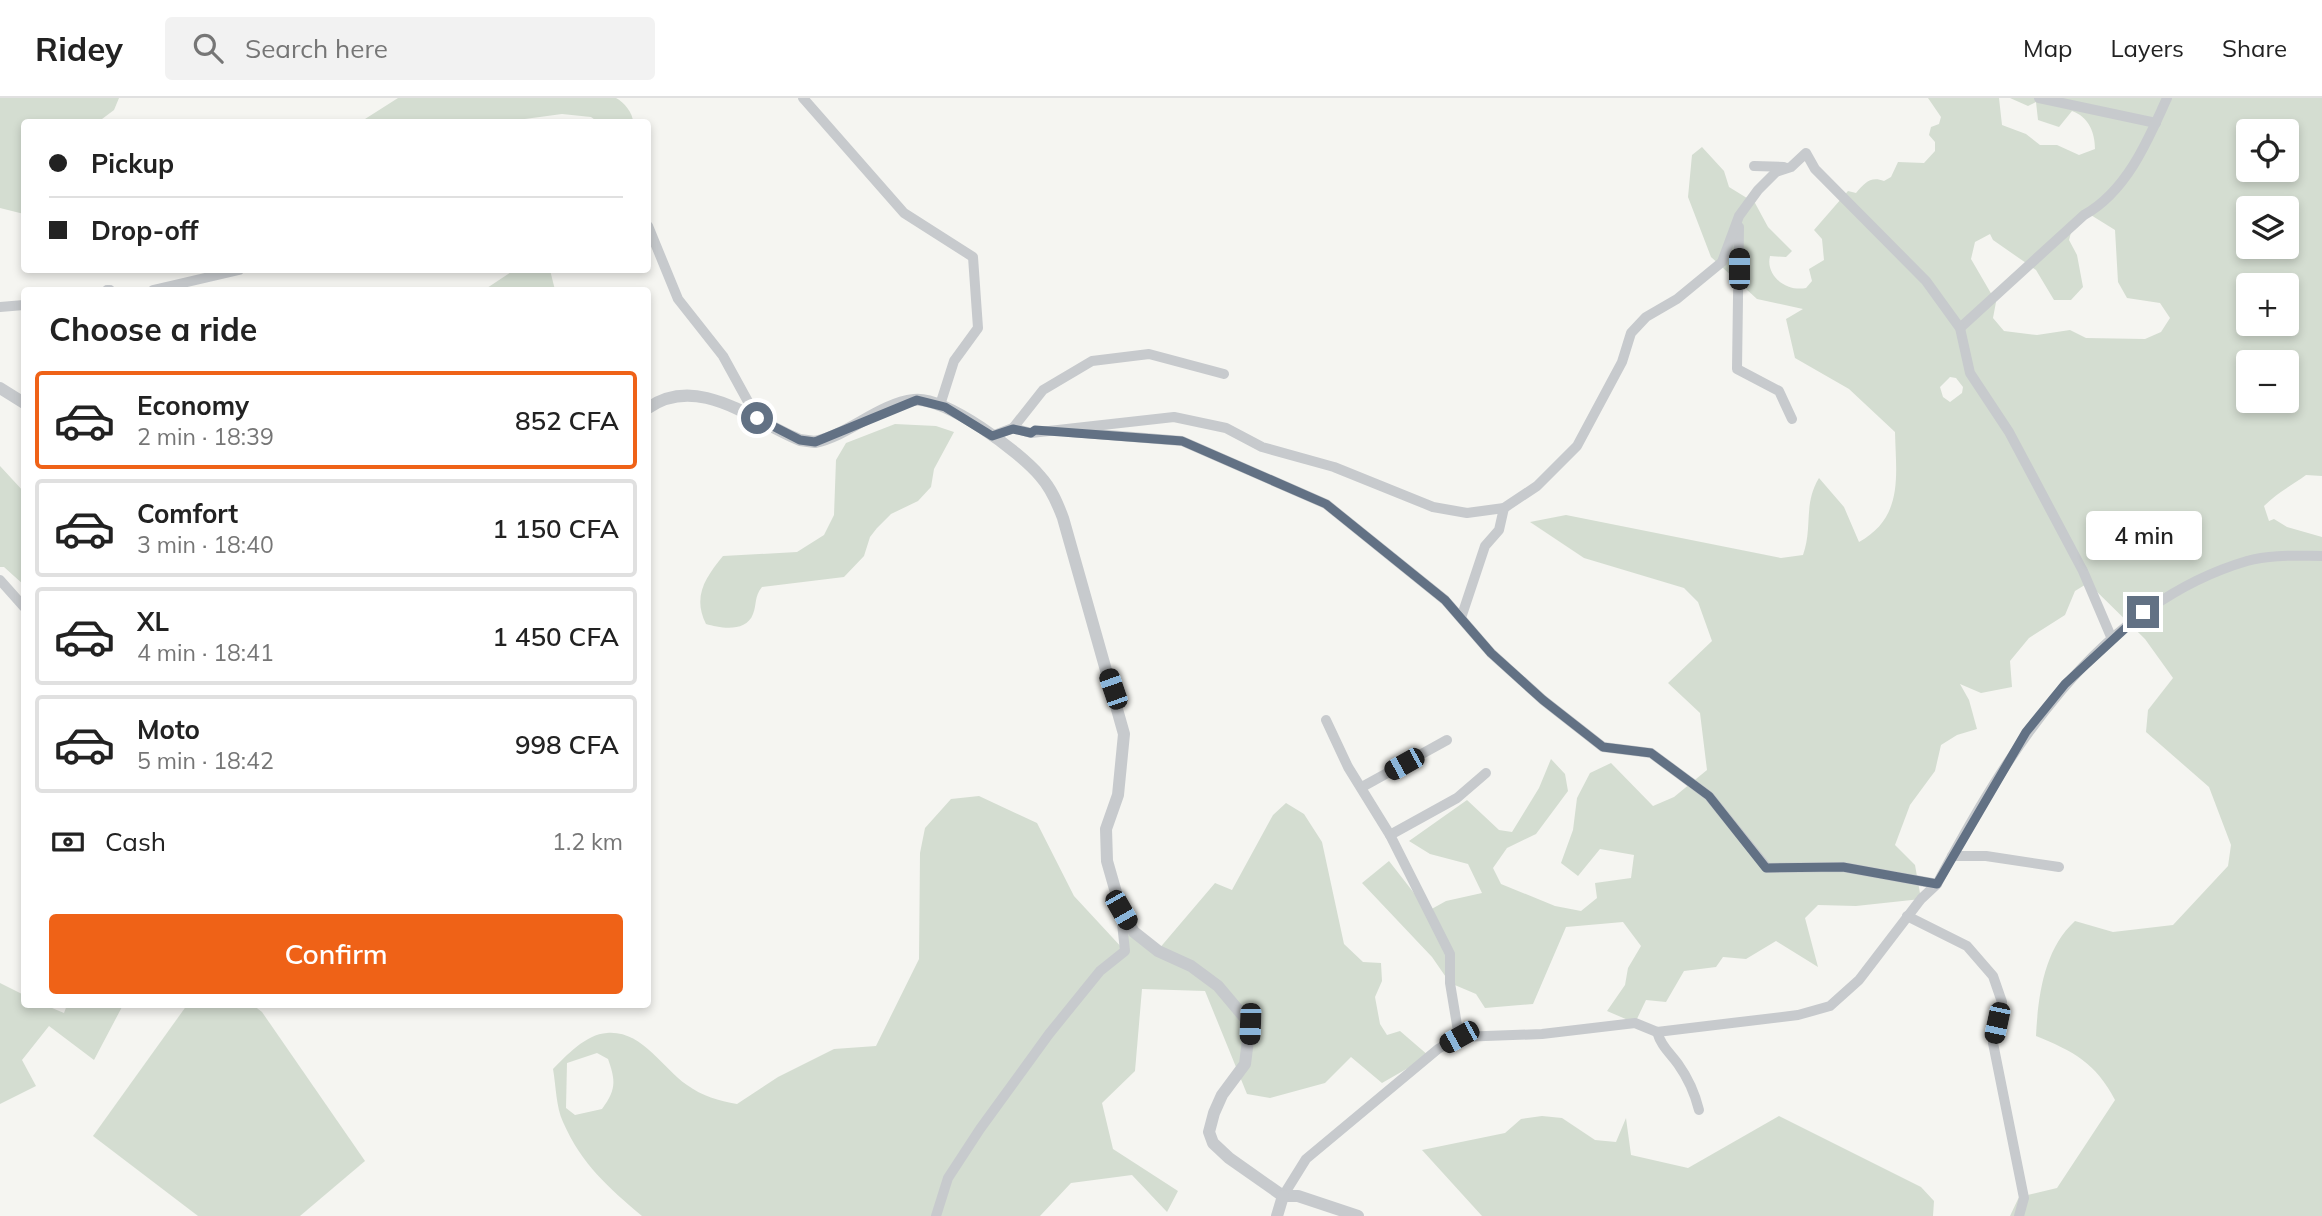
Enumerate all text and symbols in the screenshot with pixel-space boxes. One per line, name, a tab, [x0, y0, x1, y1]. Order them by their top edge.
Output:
search box	[165, 17, 655, 80]
text: Ridey	[35, 28, 123, 69]
icon: search	[189, 29, 227, 67]
text: Search here	[245, 32, 388, 65]
text: Map	[2023, 33, 2072, 63]
text: Layers	[2110, 33, 2184, 63]
text: Share	[2222, 33, 2287, 63]
map controls	[2236, 119, 2299, 413]
button: locate	[2236, 119, 2299, 182]
text: Pickup	[91, 147, 174, 180]
button: layers	[2236, 196, 2299, 259]
text: Drop-off	[91, 214, 198, 247]
car	[1729, 248, 1750, 290]
button: +	[2236, 273, 2299, 336]
text: Choose a ride	[49, 309, 257, 349]
button: −	[2236, 350, 2299, 413]
icon: car	[53, 389, 116, 452]
text: Economy	[137, 389, 249, 422]
route start	[741, 402, 773, 434]
text: 852 CFA	[515, 404, 619, 437]
text: 2 min · 18:39	[137, 422, 274, 451]
icon: car	[53, 497, 116, 560]
text: Comfort	[137, 497, 238, 530]
callout: 4 min	[2085, 510, 2201, 560]
text: 1 150 CFA	[492, 512, 619, 545]
text: 4 min	[2114, 521, 2174, 550]
text: 3 min · 18:40	[137, 530, 274, 559]
route end	[2127, 596, 2159, 628]
icon: car	[53, 605, 116, 668]
text: XL	[137, 605, 169, 638]
text: 1 450 CFA	[492, 620, 619, 653]
text: 4 min · 18:41	[137, 638, 274, 667]
car	[1097, 666, 1130, 712]
icon: car	[53, 713, 116, 776]
text: Moto	[137, 713, 200, 746]
text: 998 CFA	[515, 728, 619, 761]
car	[1381, 745, 1428, 783]
text: 5 min · 18:42	[137, 746, 274, 775]
icon: cash	[49, 823, 87, 861]
text: Cash	[105, 825, 166, 858]
text: 1.2 km	[552, 827, 623, 856]
car	[1102, 887, 1141, 933]
button: Confirm	[49, 914, 623, 994]
car	[1983, 1000, 2012, 1046]
car	[1239, 1003, 1262, 1045]
car	[1436, 1018, 1483, 1056]

